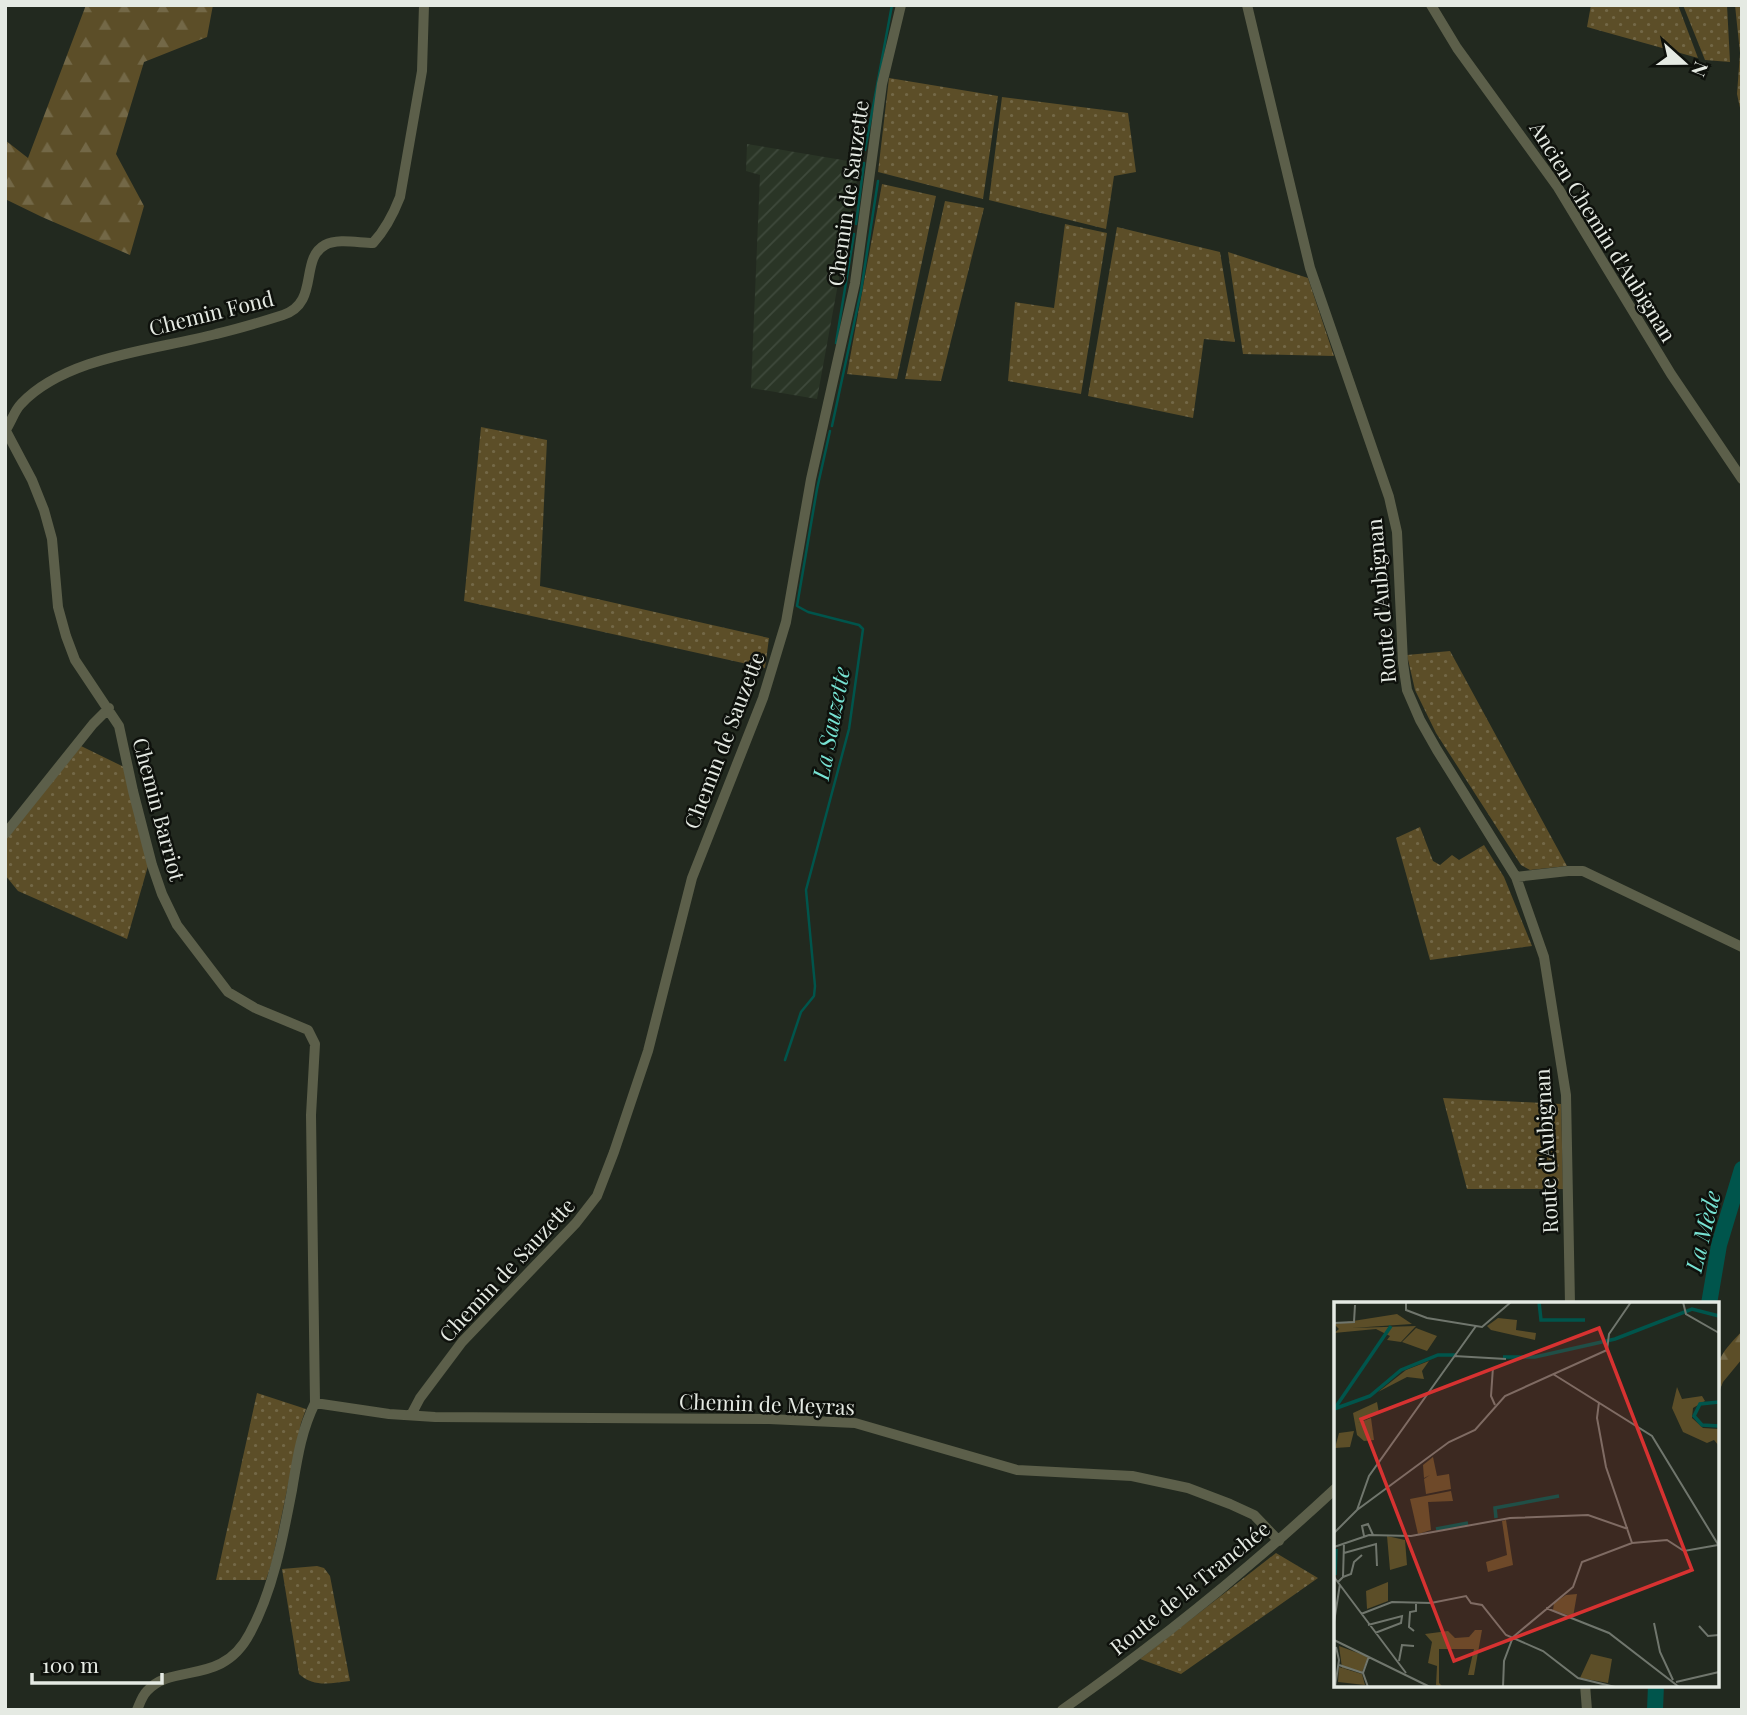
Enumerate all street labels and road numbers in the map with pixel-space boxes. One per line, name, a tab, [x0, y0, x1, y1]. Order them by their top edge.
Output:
street label: Chemin de Sauzette	[820, 98, 874, 288]
street label: Ancien Chemin d'Aubignan	[1524, 115, 1684, 347]
street label: Chemin Fond	[146, 283, 276, 341]
street label: Route d'Aubignan	[1359, 517, 1401, 684]
street label: Chemin de Sauzette	[676, 648, 770, 832]
street label: Chemin Barriot	[127, 734, 193, 884]
street label: Route d'Aubignan	[1527, 1067, 1563, 1234]
street label: Chemin de Sauzette	[432, 1191, 580, 1347]
street label: Chemin de Meyras	[678, 1386, 856, 1420]
street label: Route de la Tranchée	[1103, 1514, 1275, 1660]

